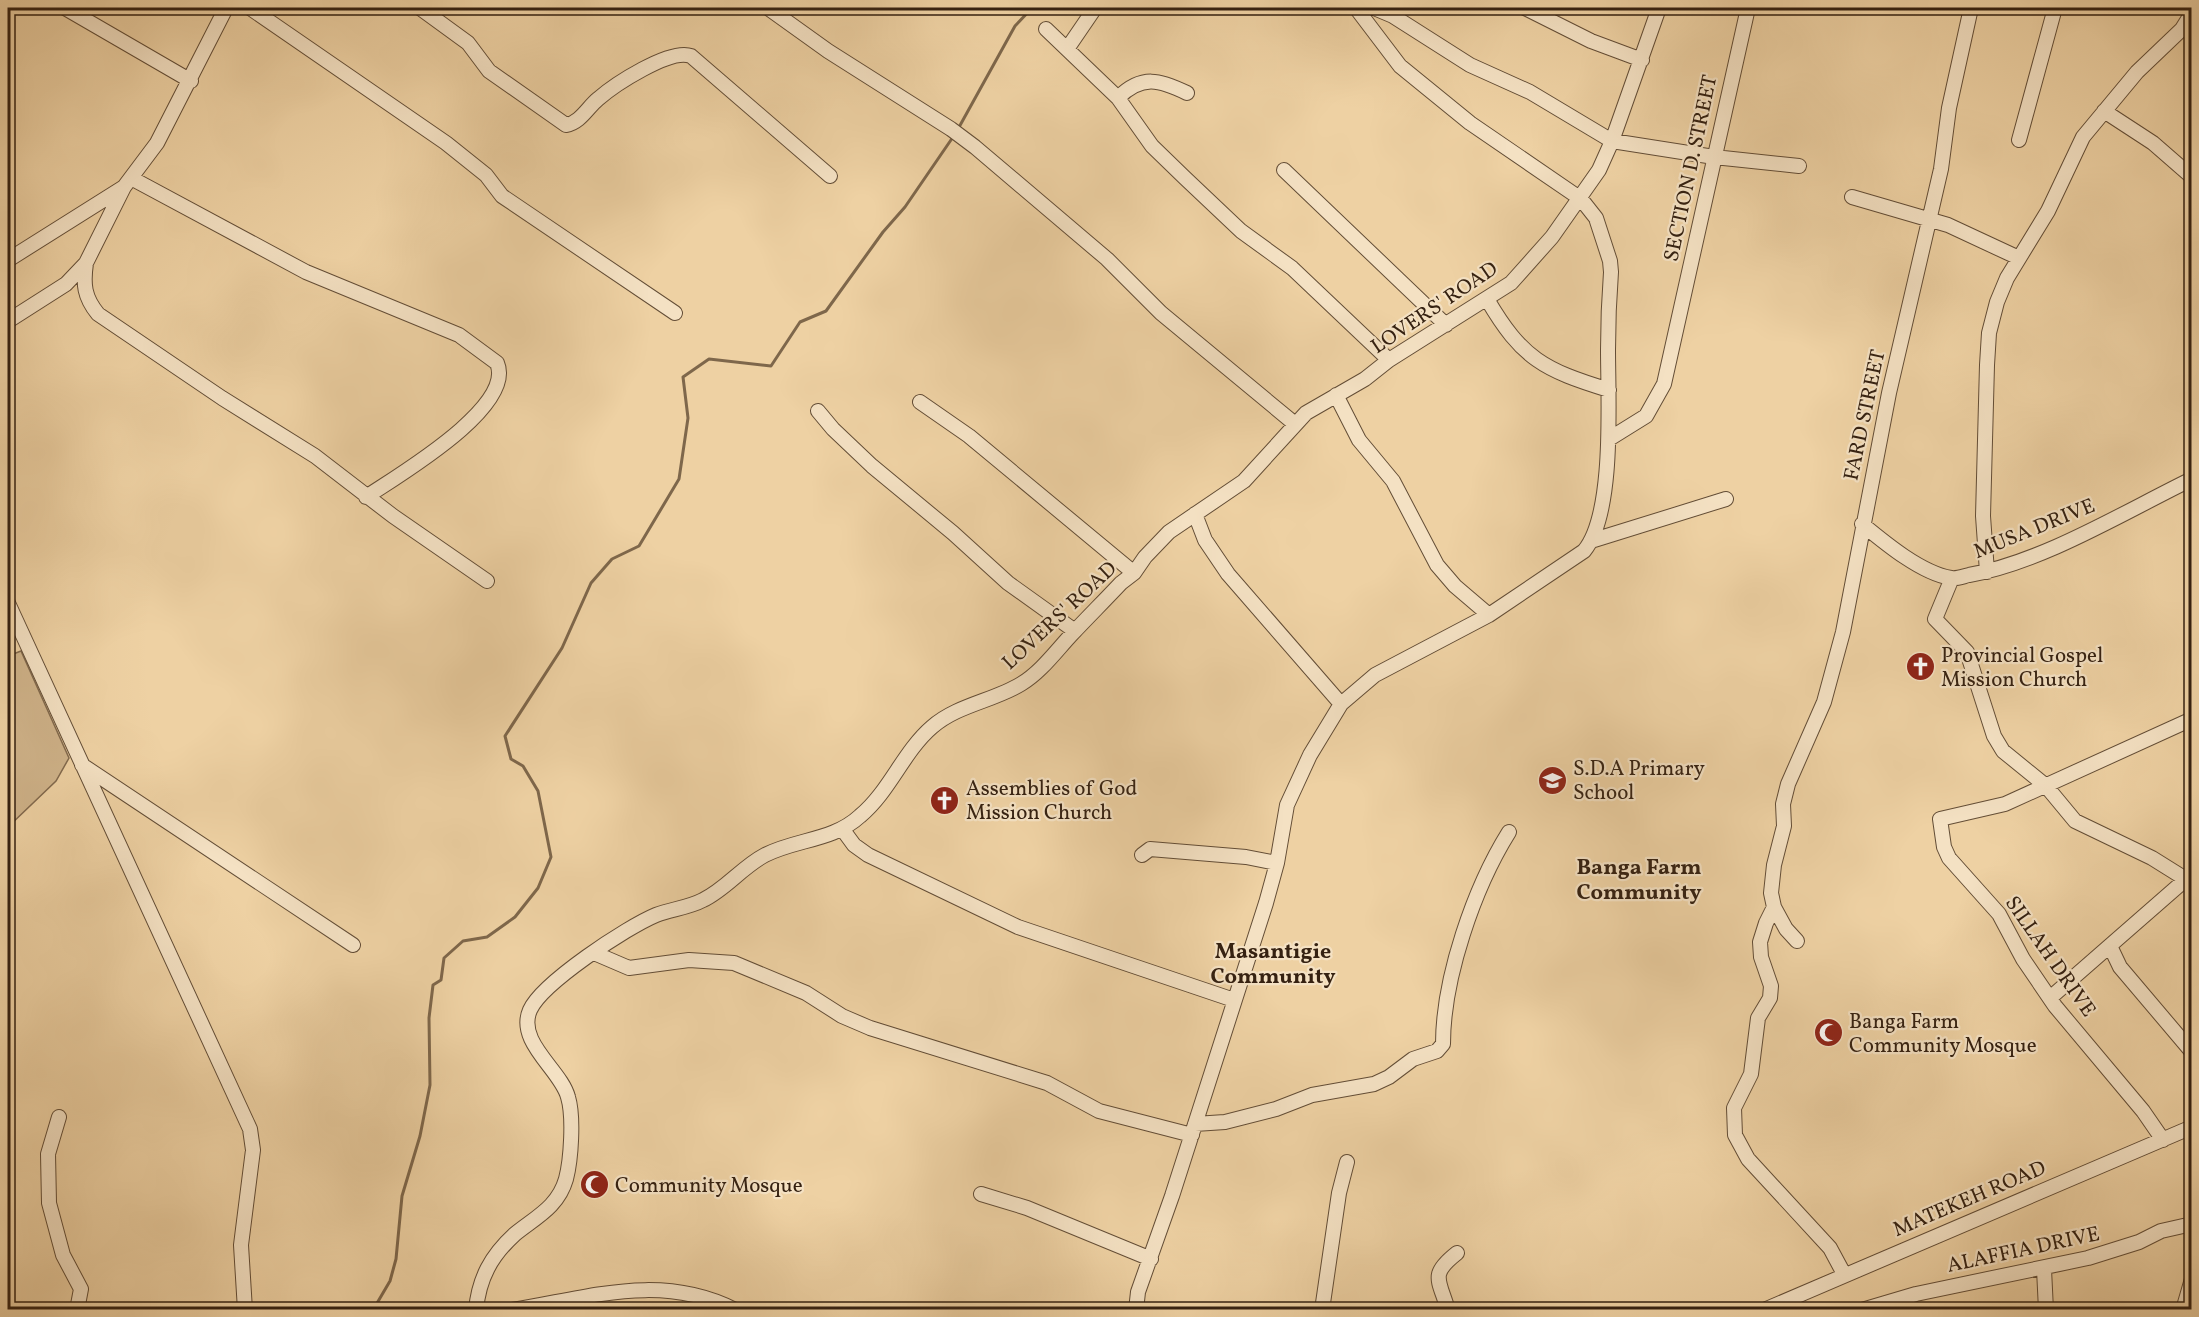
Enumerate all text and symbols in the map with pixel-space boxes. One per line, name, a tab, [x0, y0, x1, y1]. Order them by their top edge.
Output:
street label: SECTION D. STREET	[1658, 72, 1725, 264]
street label: LOVERS' ROAD	[1366, 255, 1504, 362]
street label: FARD STREET	[1837, 347, 1893, 483]
street label: MUSA DRIVE	[1970, 492, 2100, 567]
street label: LOVERS' ROAD	[996, 555, 1124, 677]
place label: Provincial Gospel Mission Church	[1941, 642, 2103, 695]
church icon: Provincial Gospel Mission Church	[1904, 651, 1936, 683]
place label: S.D.A Primary School	[1573, 755, 1706, 808]
school or university icon: S.D.A Primary School	[1536, 764, 1568, 796]
place label: Assemblies of God Mission Church	[966, 775, 1137, 828]
church icon: Assemblies of God Mission Church	[929, 784, 961, 816]
district label: Banga Farm Community	[1576, 853, 1702, 909]
street label: SILLAH DRIVE	[1997, 891, 2102, 1023]
district label: Masantigie Community	[1210, 937, 1336, 993]
place label: Banga Farm Community Mosque	[1849, 1008, 2037, 1061]
mosque icon: Banga Farm Community Mosque	[1812, 1017, 1844, 1049]
street label: MATEKEH ROAD	[1889, 1154, 2051, 1245]
mosque icon: Community Mosque	[578, 1169, 610, 1201]
place label: Community Mosque	[615, 1172, 803, 1201]
street label: ALAFFIA DRIVE	[1944, 1220, 2102, 1281]

